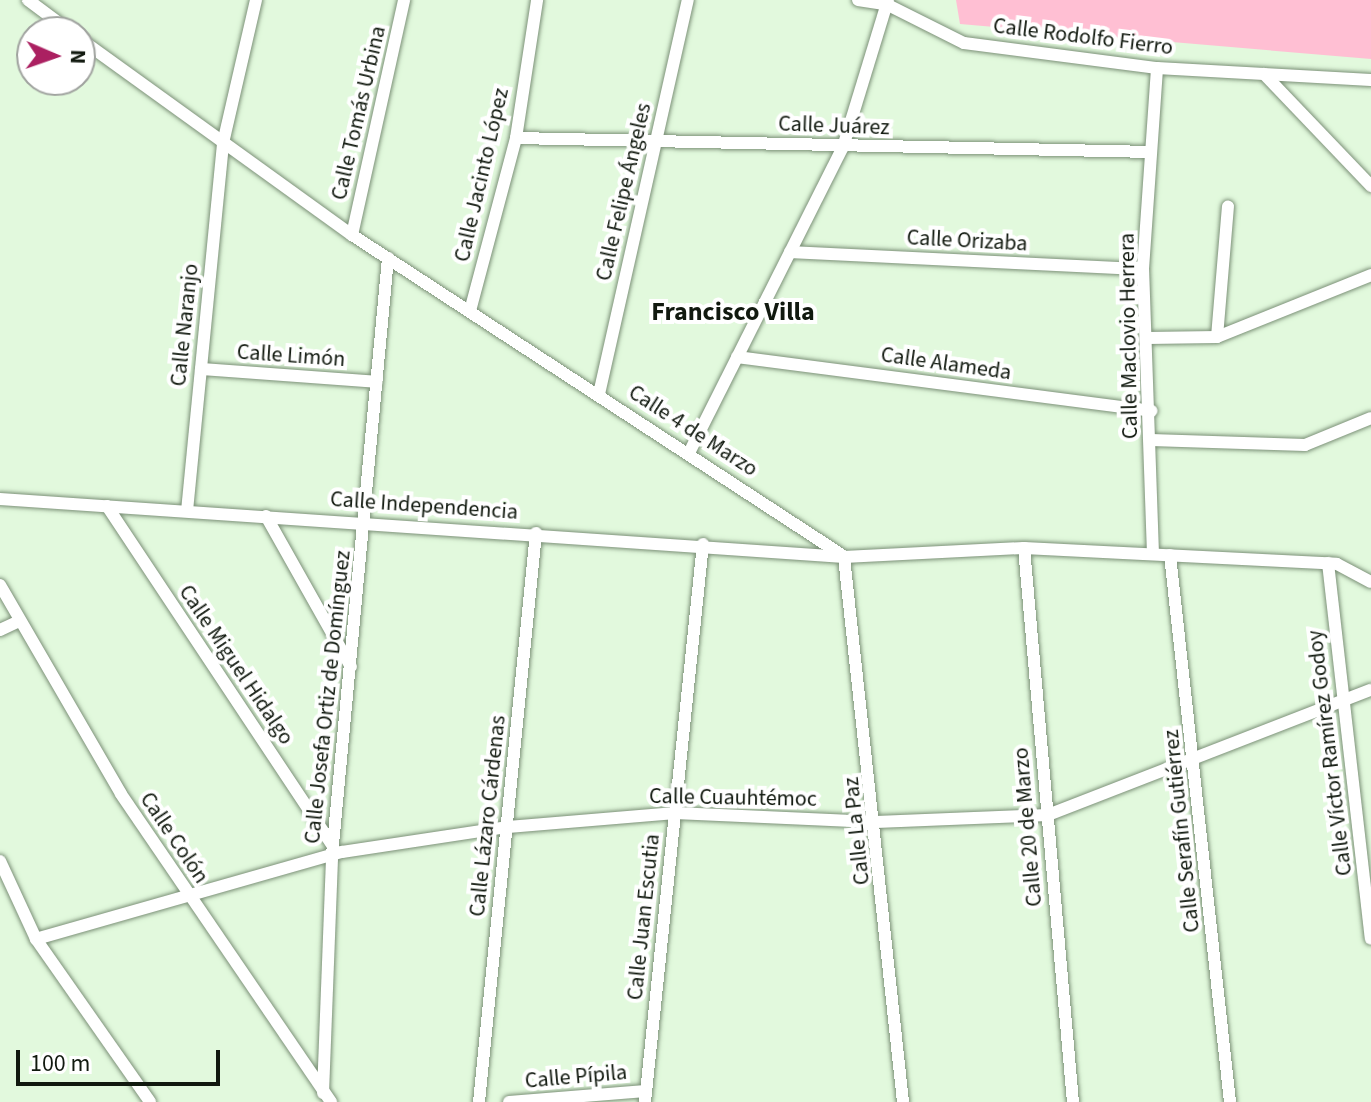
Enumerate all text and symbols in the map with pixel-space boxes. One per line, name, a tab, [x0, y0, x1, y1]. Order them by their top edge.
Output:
street label: Calle Rodolfo Fierro	[992, 13, 1174, 61]
north arrow	[16, 16, 96, 96]
street label: Calle Tomás Urbina	[326, 23, 392, 203]
text: N	[62, 49, 94, 65]
street label: Calle Jacinto López	[449, 86, 515, 264]
street label: Calle Felipe Ángeles	[591, 101, 657, 283]
street label: Calle Juárez	[778, 111, 890, 141]
street label: Calle Orizaba	[906, 225, 1028, 257]
street label: Calle Maclovio Herrera	[1114, 233, 1144, 439]
street label: Calle Naranjo	[165, 262, 205, 388]
district label: Francisco Villa	[651, 296, 815, 328]
street label: Calle Limón	[236, 339, 346, 373]
street label: Calle Alameda	[879, 342, 1013, 386]
street label: Calle 4 de Marzo	[623, 379, 763, 483]
street label: Calle Independencia	[329, 486, 519, 526]
street label: Calle Josefa Ortiz de Domínguez	[299, 549, 357, 845]
street label: Calle Miguel Hidalgo	[173, 580, 299, 750]
street label: Calle Víctor Ramírez Godoy	[1302, 629, 1358, 877]
street label: Calle Lázaro Cárdenas	[464, 714, 512, 918]
street label: Calle Serafín Gutiérrez	[1158, 728, 1206, 934]
street label: Calle 20 de Marzo	[1008, 746, 1048, 908]
street label: Calle La Paz	[838, 776, 876, 886]
street label: Calle Cuauhtémoc	[649, 783, 817, 813]
street label: Calle Colón	[134, 787, 214, 889]
street label: Calle Juan Escutia	[622, 833, 666, 1001]
scale bar	[20, 1034, 224, 1084]
text: 100 m	[30, 1046, 90, 1081]
street label: Calle Pípila	[524, 1059, 628, 1095]

